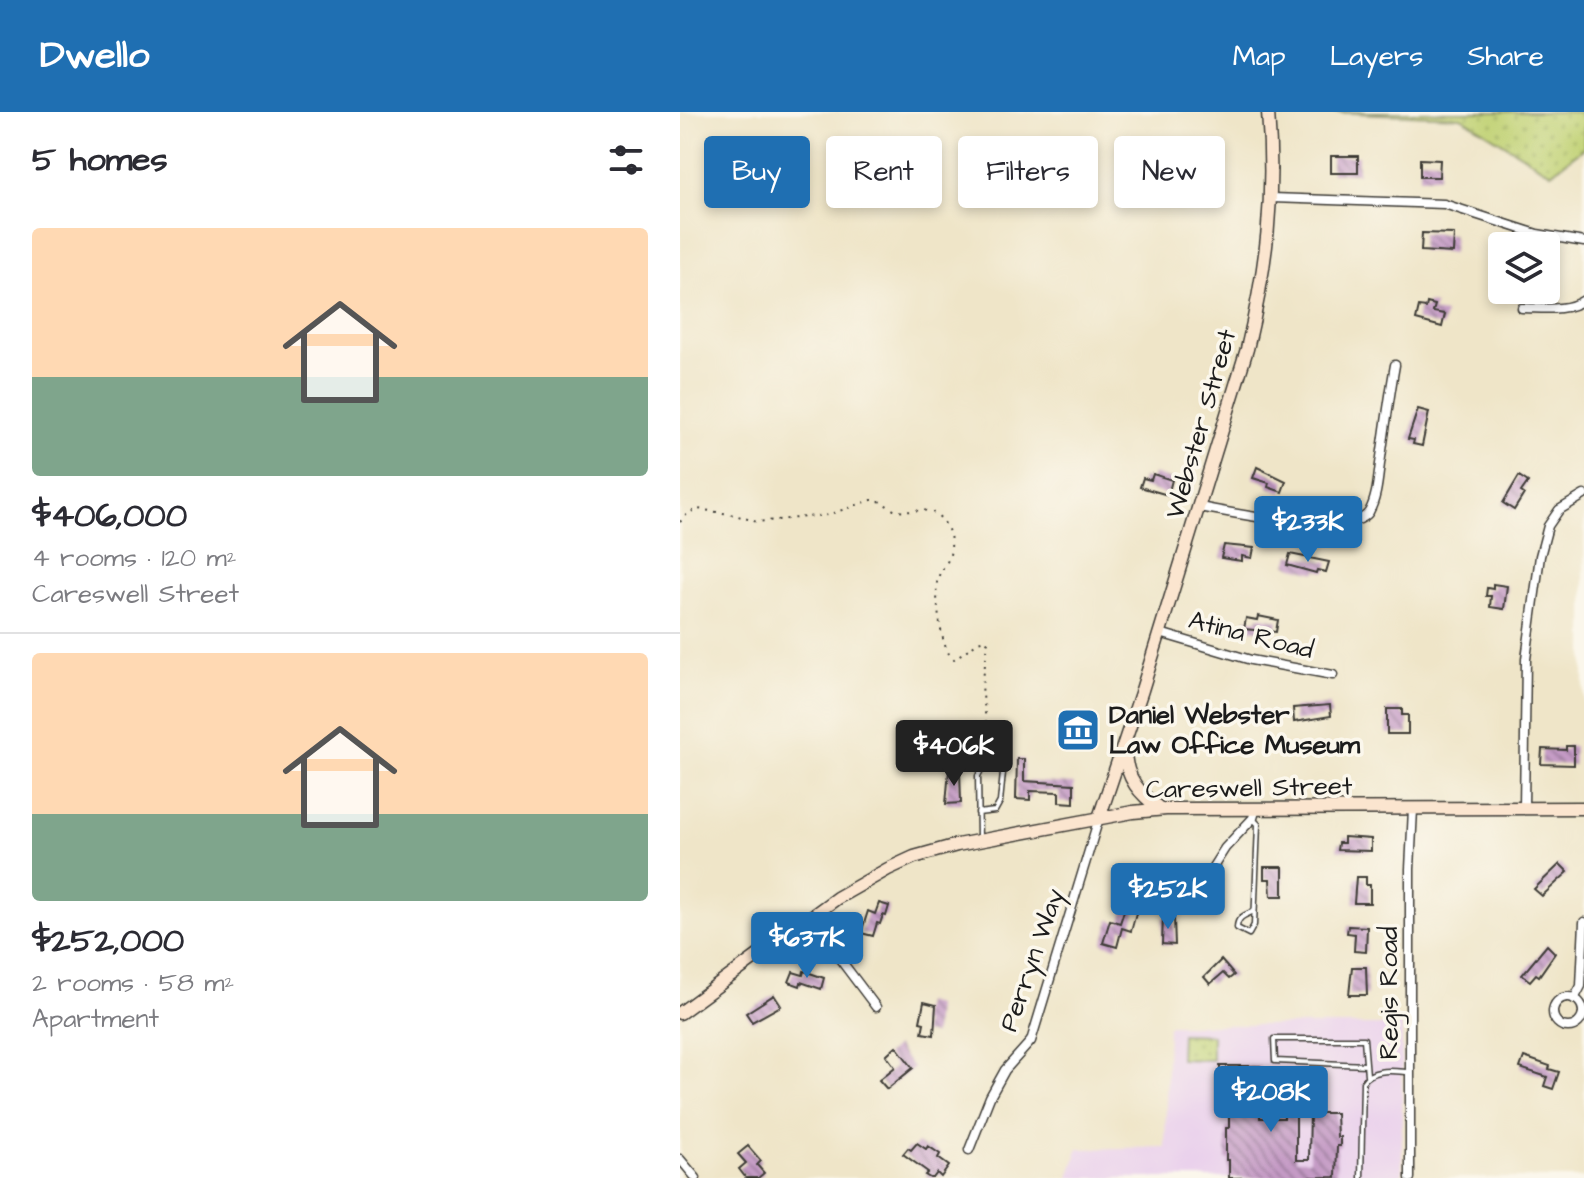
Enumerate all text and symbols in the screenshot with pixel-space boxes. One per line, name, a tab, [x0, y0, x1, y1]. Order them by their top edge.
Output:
text: Dwello	[40, 30, 149, 82]
text: Map	[1233, 37, 1286, 76]
text: Layers	[1330, 37, 1423, 76]
text: Share	[1467, 37, 1544, 76]
text: 5 homes	[32, 136, 168, 184]
chip: Buy	[704, 136, 810, 208]
chip: Rent	[826, 136, 942, 208]
chip: Filters	[958, 136, 1098, 208]
chip: New	[1114, 136, 1225, 208]
icon: filters	[604, 138, 648, 182]
map controls	[1488, 232, 1560, 304]
button: layers	[1488, 232, 1560, 304]
icon: home	[268, 280, 412, 424]
street label: Webster Street	[1157, 325, 1245, 523]
text: $406,000	[32, 492, 187, 540]
pin: $233K	[1252, 496, 1364, 564]
text: $233K	[1272, 504, 1344, 540]
text: 4 rooms · 120 m²	[32, 540, 236, 576]
text: Careswell Street	[32, 576, 239, 612]
street label: Atina Road	[1185, 602, 1317, 668]
place label: Daniel Webster Law Office Museum	[1109, 697, 1361, 763]
icon: home	[268, 705, 412, 849]
museum icon: Daniel Webster Law Office Museum	[1054, 706, 1102, 754]
pin: $406K	[898, 720, 1010, 788]
text: $406K	[914, 728, 994, 764]
street label: Careswell Street	[1145, 768, 1353, 808]
pin: $252K	[1112, 863, 1224, 931]
text: $252K	[1129, 871, 1207, 907]
street label: Perryn Way	[991, 884, 1075, 1037]
pin: $637K	[751, 912, 863, 980]
text: $252,000	[32, 917, 184, 965]
text: $637K	[769, 920, 845, 956]
street label: Regis Road	[1371, 926, 1409, 1060]
text: 2 rooms · 58 m²	[32, 965, 234, 1001]
text: Apartment	[32, 1001, 159, 1037]
pin: $208K	[1215, 1066, 1327, 1134]
text: $208K	[1232, 1074, 1310, 1110]

